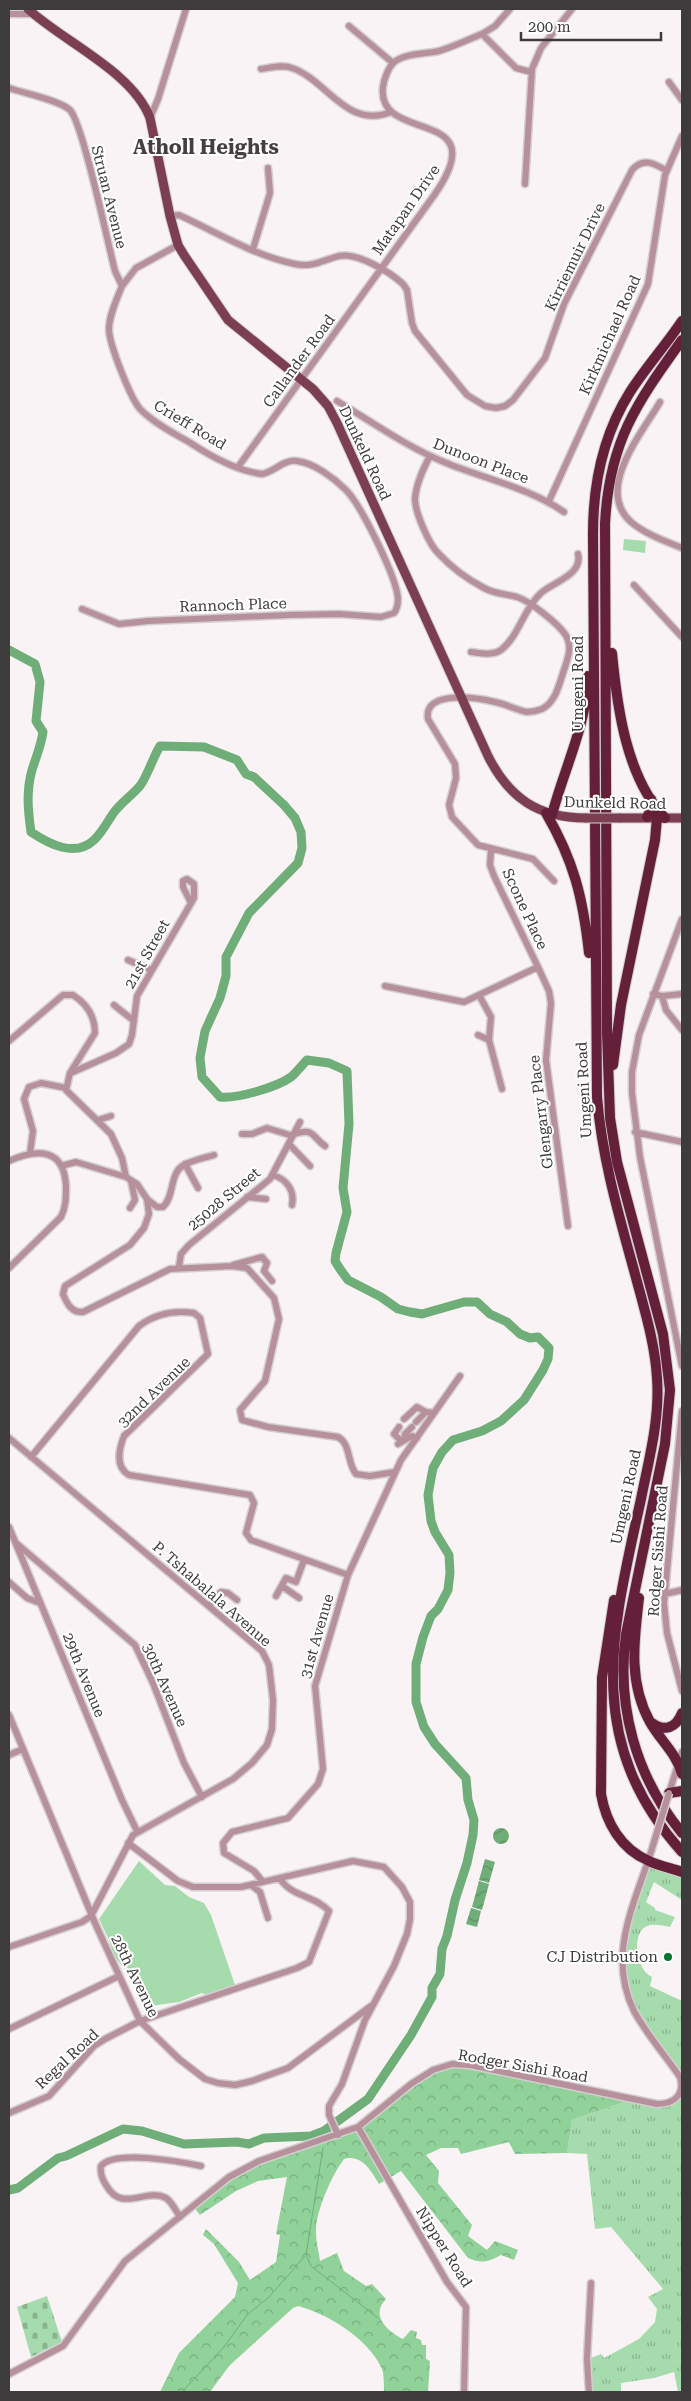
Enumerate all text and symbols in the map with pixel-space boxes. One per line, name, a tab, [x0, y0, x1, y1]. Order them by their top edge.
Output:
scale bar	[521, 10, 661, 42]
text: 200 m	[528, 18, 571, 36]
district label: Atholl Heights	[133, 135, 279, 159]
street label: Struan Avenue	[87, 144, 131, 250]
street label: Matapan Drive	[368, 161, 444, 259]
street label: Kirriemuir Drive	[541, 200, 609, 314]
street label: Kirkmichael Road	[575, 272, 645, 398]
street label: Callander Road	[259, 311, 339, 411]
street label: Crieff Road	[150, 396, 230, 454]
street label: Dunkeld Road	[335, 403, 395, 504]
street label: Dunoon Place	[430, 434, 532, 488]
street label: Rannoch Place	[179, 594, 287, 616]
street label: Umgeni Road	[569, 635, 587, 732]
street label: Dunkeld Road	[564, 793, 667, 813]
street label: Scone Place	[498, 865, 552, 953]
street label: 21st Street	[121, 916, 174, 992]
street label: Umgeni Road	[572, 1041, 596, 1139]
street label: Glengarry Place	[525, 1054, 557, 1170]
street label: 25028 Street	[184, 1163, 264, 1234]
street label: 32nd Avenue	[114, 1353, 194, 1431]
street label: Umgeni Road	[607, 1447, 645, 1546]
street label: Rodger Sishi Road	[644, 1484, 672, 1617]
street label: P. Tshabalala Avenue	[149, 1538, 275, 1650]
street label: 31st Avenue	[296, 1592, 338, 1680]
street label: 29th Avenue	[59, 1630, 109, 1720]
street label: 30th Avenue	[139, 1640, 191, 1730]
street label: 28th Avenue	[107, 1932, 163, 2020]
place label: CJ Distribution	[546, 1948, 658, 1966]
marker: CJ Distribution	[662, 1951, 674, 1963]
street label: Regal Road	[32, 2025, 103, 2093]
street label: Rodger Sishi Road	[457, 2046, 590, 2086]
street label: Nipper Road	[412, 2203, 476, 2291]

